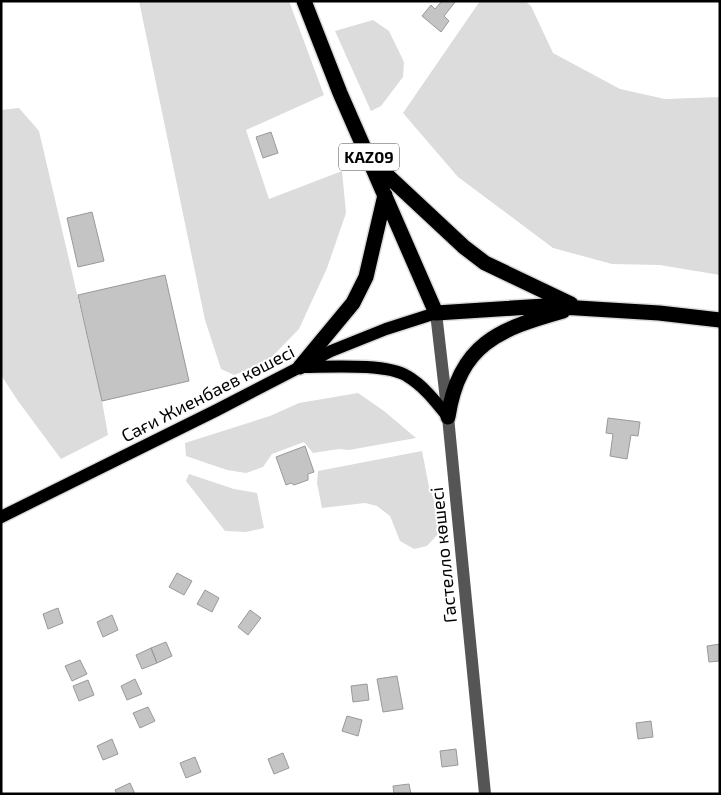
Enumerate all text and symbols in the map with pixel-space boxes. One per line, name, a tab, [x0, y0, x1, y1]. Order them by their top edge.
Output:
road number: KAZ09	[339, 144, 399, 170]
street label: Сағи Жиенбаев көшесі	[117, 340, 298, 446]
street label: Гастелло көшесі	[425, 486, 461, 624]

